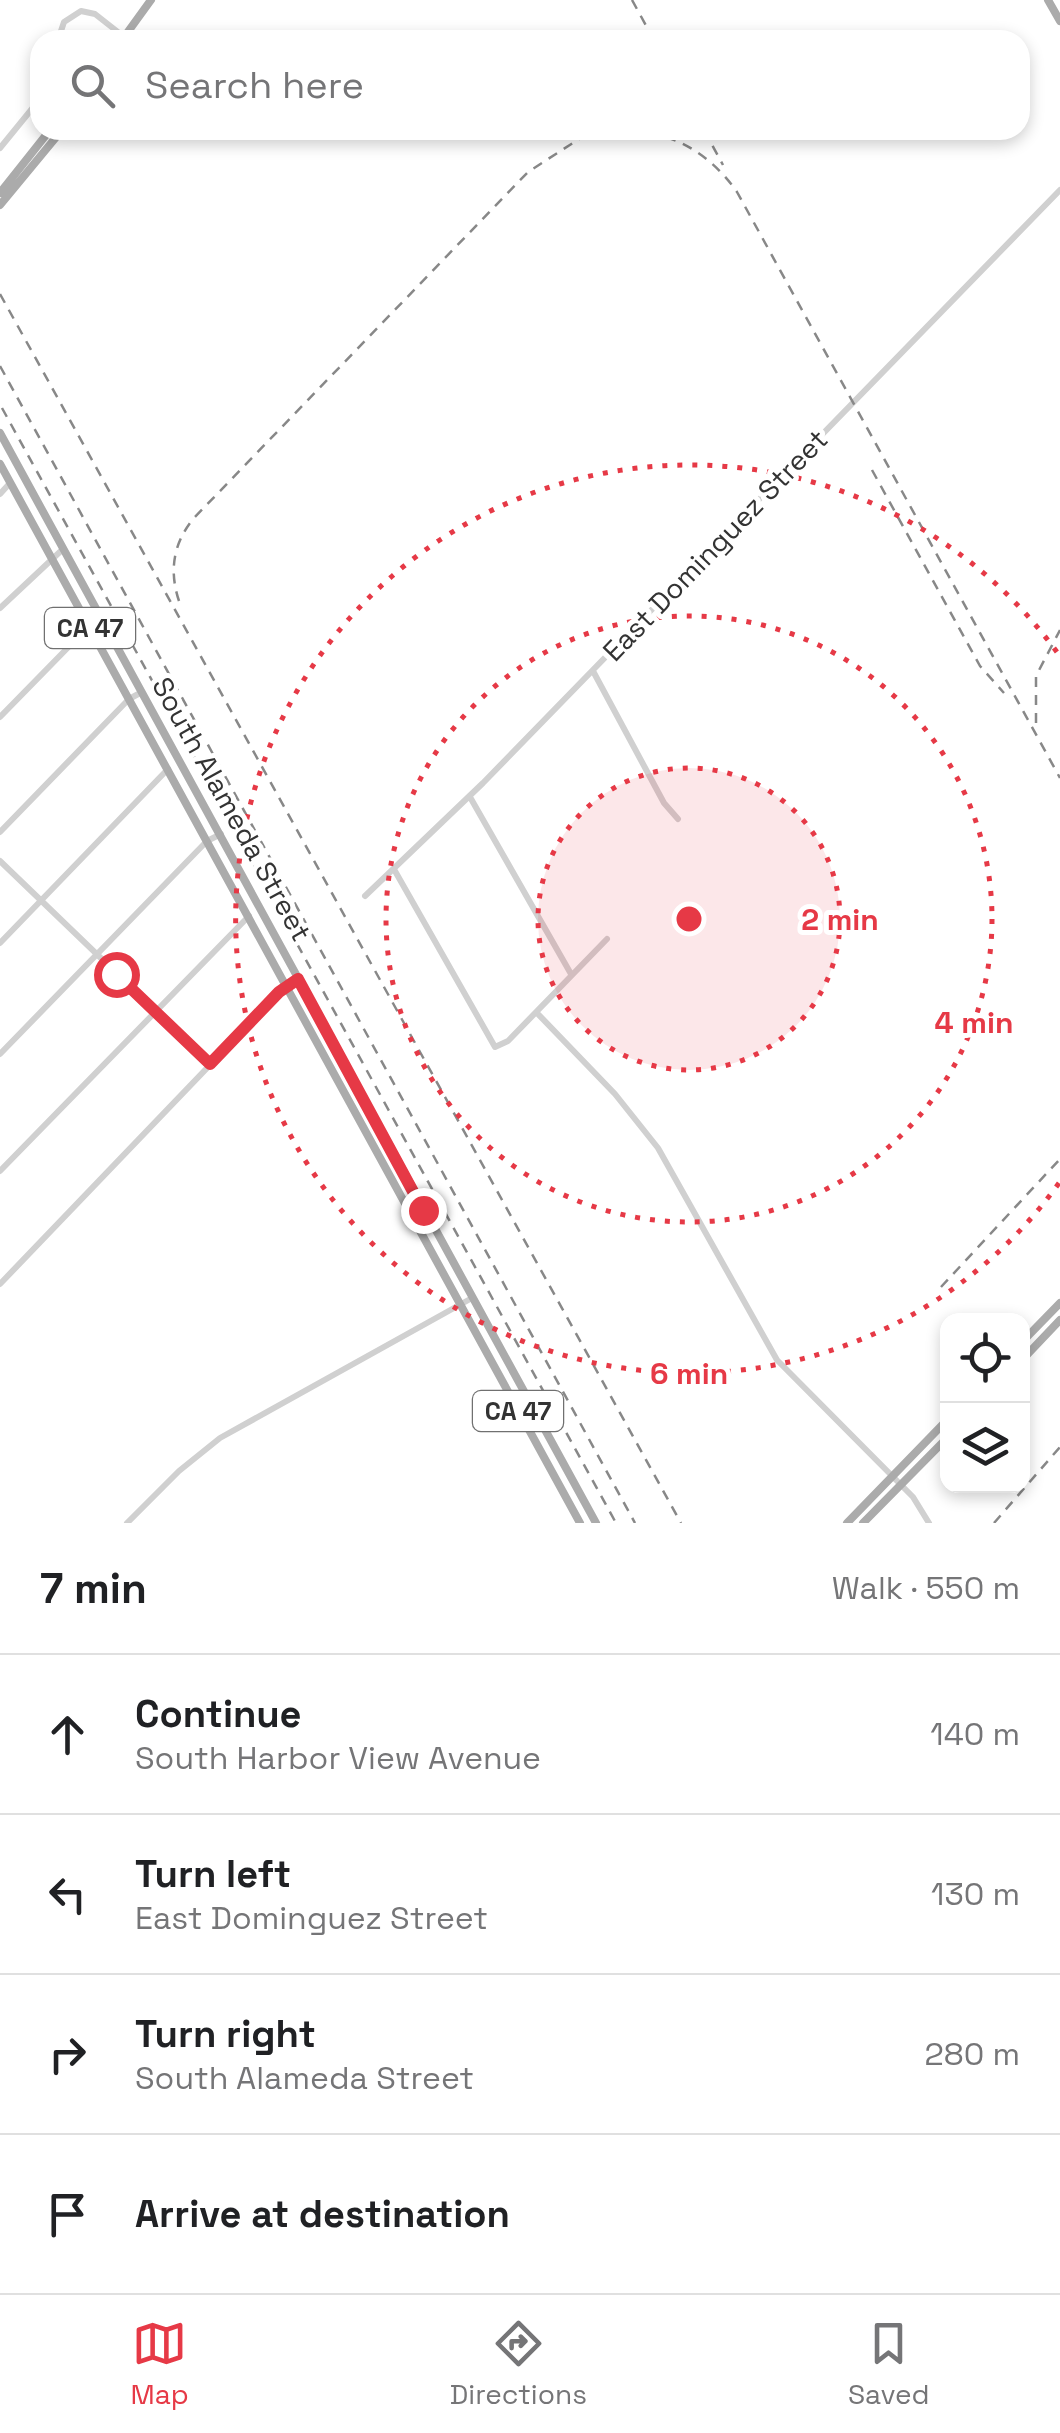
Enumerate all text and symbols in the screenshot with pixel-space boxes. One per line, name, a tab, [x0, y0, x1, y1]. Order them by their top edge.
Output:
search box	[30, 30, 1030, 140]
icon: search	[65, 58, 120, 113]
text: Search here	[145, 61, 364, 109]
street label: East Dominguez Street	[595, 421, 835, 669]
road number: CA 47	[45, 608, 135, 648]
street label: South Alameda Street	[144, 671, 320, 947]
text: 2 min	[801, 900, 879, 939]
centre of rings	[671, 901, 707, 937]
route start	[94, 952, 140, 998]
text: 4 min	[935, 1003, 1013, 1042]
route end	[401, 1188, 447, 1234]
map controls	[940, 1313, 1030, 1493]
button: locate	[940, 1313, 1030, 1403]
text: 6 min	[650, 1354, 728, 1393]
road number: CA 47	[473, 1391, 563, 1431]
button: layers	[940, 1403, 1030, 1493]
text: 7 min	[40, 1562, 147, 1615]
text: Walk · 550 m	[832, 1568, 1020, 1608]
text: Continue	[135, 1690, 301, 1738]
icon: ahead	[40, 1707, 95, 1762]
text: 140 m	[930, 1714, 1020, 1754]
text: South Harbor View Avenue	[135, 1738, 541, 1778]
text: Turn left	[135, 1850, 291, 1898]
icon: left	[40, 1867, 95, 1922]
text: 130 m	[931, 1874, 1020, 1914]
text: East Dominguez Street	[135, 1898, 488, 1938]
text: Turn right	[135, 2010, 316, 2058]
icon: right	[40, 2027, 95, 2082]
text: 280 m	[925, 2034, 1020, 2074]
text: South Alameda Street	[135, 2058, 474, 2098]
icon: arrive	[40, 2187, 95, 2242]
text: Arrive at destination	[135, 2190, 510, 2238]
tab: Map	[130, 2316, 189, 2412]
tab: Directions	[450, 2316, 587, 2412]
tab: Saved	[848, 2316, 930, 2412]

